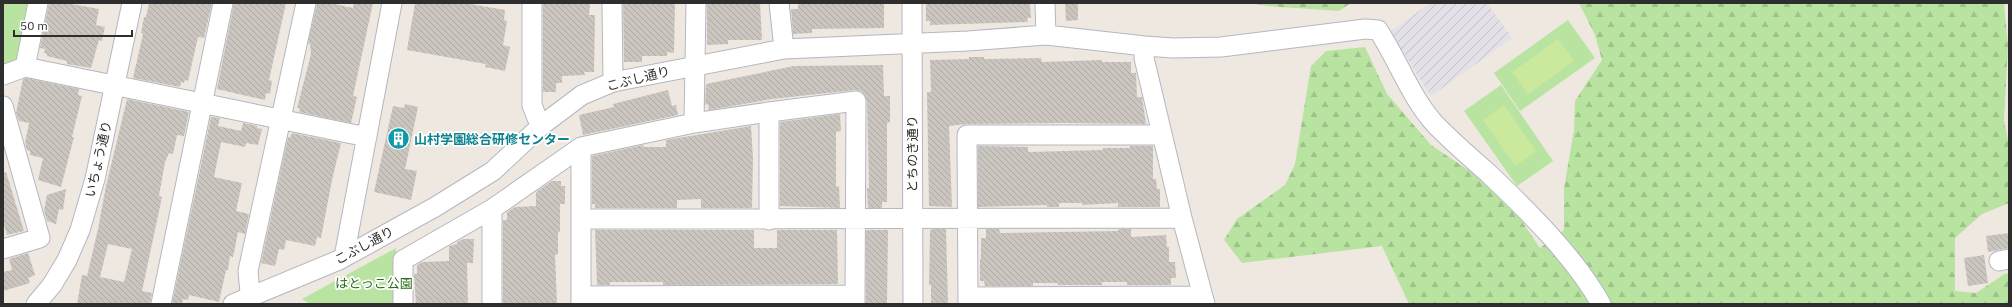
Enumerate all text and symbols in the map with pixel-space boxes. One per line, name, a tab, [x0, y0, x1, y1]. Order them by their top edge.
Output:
scale bar	[14, 12, 132, 38]
text: 50 m	[20, 18, 48, 33]
street label: こぶし通り	[605, 62, 672, 95]
street label: とちのき通り	[904, 115, 921, 193]
street label: いちょう通り	[81, 119, 116, 199]
building icon: 山村学園総合研修センター	[386, 126, 412, 152]
place label: 山村学園総合研修センター	[414, 131, 570, 148]
street label: こぶし通り	[332, 223, 397, 268]
park label: はとっこ公園	[335, 275, 413, 292]

